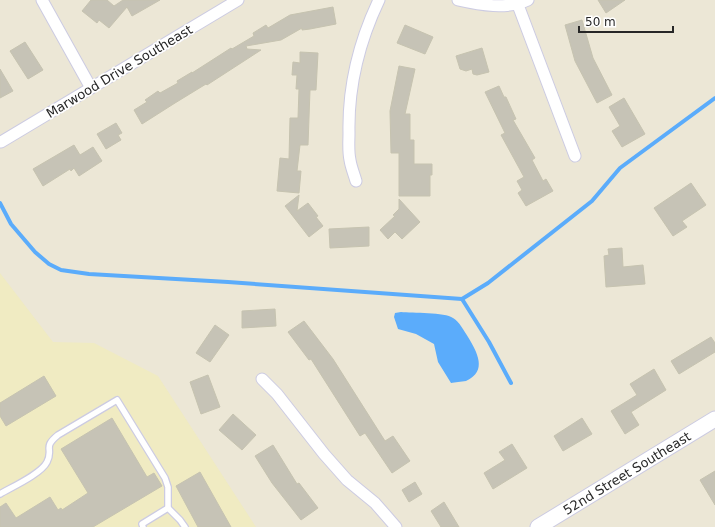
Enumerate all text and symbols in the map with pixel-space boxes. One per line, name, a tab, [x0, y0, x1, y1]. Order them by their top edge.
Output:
scale bar	[579, 8, 673, 34]
text: 50 m	[585, 15, 616, 29]
street label: Marwood Drive Southeast	[43, 22, 195, 121]
street label: 52nd Street Southeast	[561, 429, 694, 518]

